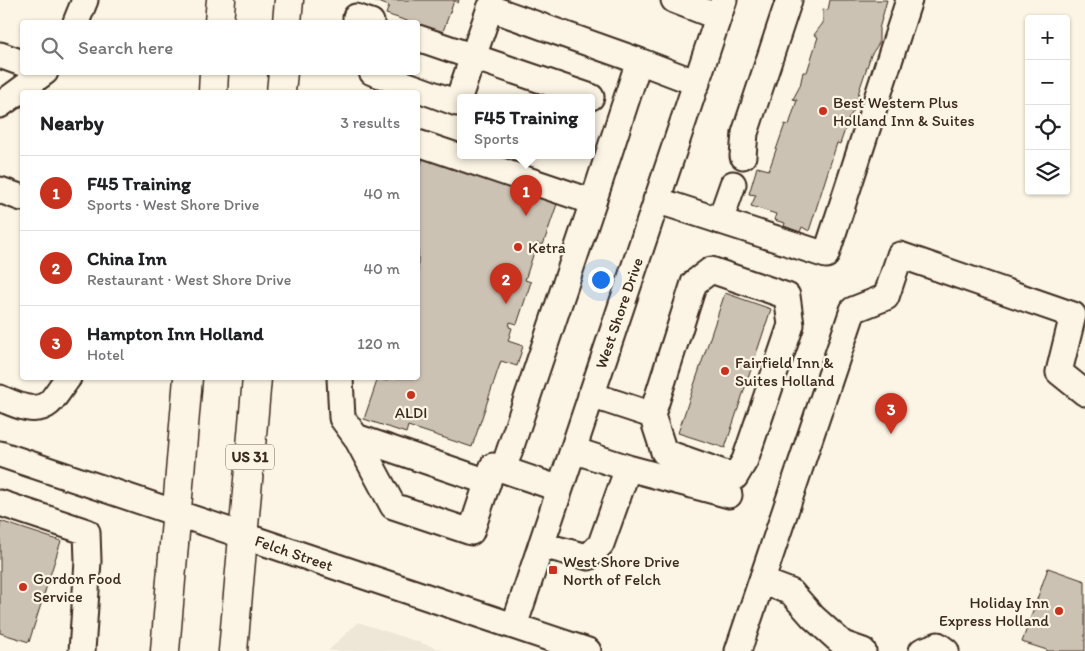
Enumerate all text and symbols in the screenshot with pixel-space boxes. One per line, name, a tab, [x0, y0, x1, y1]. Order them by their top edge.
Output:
map controls	[1025, 15, 1070, 195]
button: +	[1025, 15, 1070, 60]
search box	[20, 20, 420, 75]
icon: search	[38, 34, 66, 62]
text: Search here	[78, 36, 173, 59]
button: −	[1025, 60, 1070, 105]
place label: Best Western Plus Holland Inn & Suites	[833, 93, 975, 130]
popup	[457, 94, 595, 159]
marker: Best Western Plus Holland Inn & Suites	[817, 105, 829, 117]
button: locate	[1025, 105, 1070, 150]
text: F45 Training	[474, 106, 578, 129]
text: Nearby	[40, 110, 104, 135]
text: 3 results	[340, 113, 400, 132]
text: Sports	[474, 129, 519, 148]
button: layers	[1025, 150, 1070, 195]
text: F45 Training	[87, 172, 191, 195]
pin: 1	[510, 175, 542, 216]
text: 1	[52, 184, 60, 203]
text: 40 m	[363, 184, 400, 203]
text: Sports · West Shore Drive	[87, 195, 259, 214]
place label: Ketra	[528, 238, 566, 257]
marker: Ketra	[512, 241, 524, 253]
text: China Inn	[87, 247, 167, 270]
street label: West Shore Drive	[591, 255, 647, 371]
text: 2	[52, 259, 60, 278]
text: 40 m	[363, 259, 400, 278]
pin: 2	[490, 263, 522, 304]
your location	[588, 267, 614, 293]
text: Restaurant · West Shore Drive	[87, 270, 291, 289]
text: Hampton Inn Holland	[87, 322, 264, 345]
text: 3	[52, 334, 60, 353]
text: 120 m	[357, 334, 400, 353]
text: Hotel	[87, 345, 124, 364]
place label: Fairfield Inn & Suites Holland	[735, 353, 835, 390]
marker: Fairfield Inn & Suites Holland	[719, 365, 731, 377]
marker: ALDI	[405, 389, 417, 401]
pin: 3	[875, 393, 907, 434]
place label: ALDI	[395, 403, 427, 422]
road number: US 31	[226, 444, 274, 470]
street label: Felch Street	[252, 531, 336, 575]
place label: West Shore Drive North of Felch	[563, 552, 679, 589]
marker: West Shore Drive North of Felch	[547, 564, 559, 576]
place label: Gordon Food Service	[33, 569, 121, 606]
marker: Gordon Food Service	[17, 581, 29, 593]
place label: Holiday Inn Express Holland	[939, 593, 1049, 630]
marker: Holiday Inn Express Holland	[1053, 605, 1065, 617]

